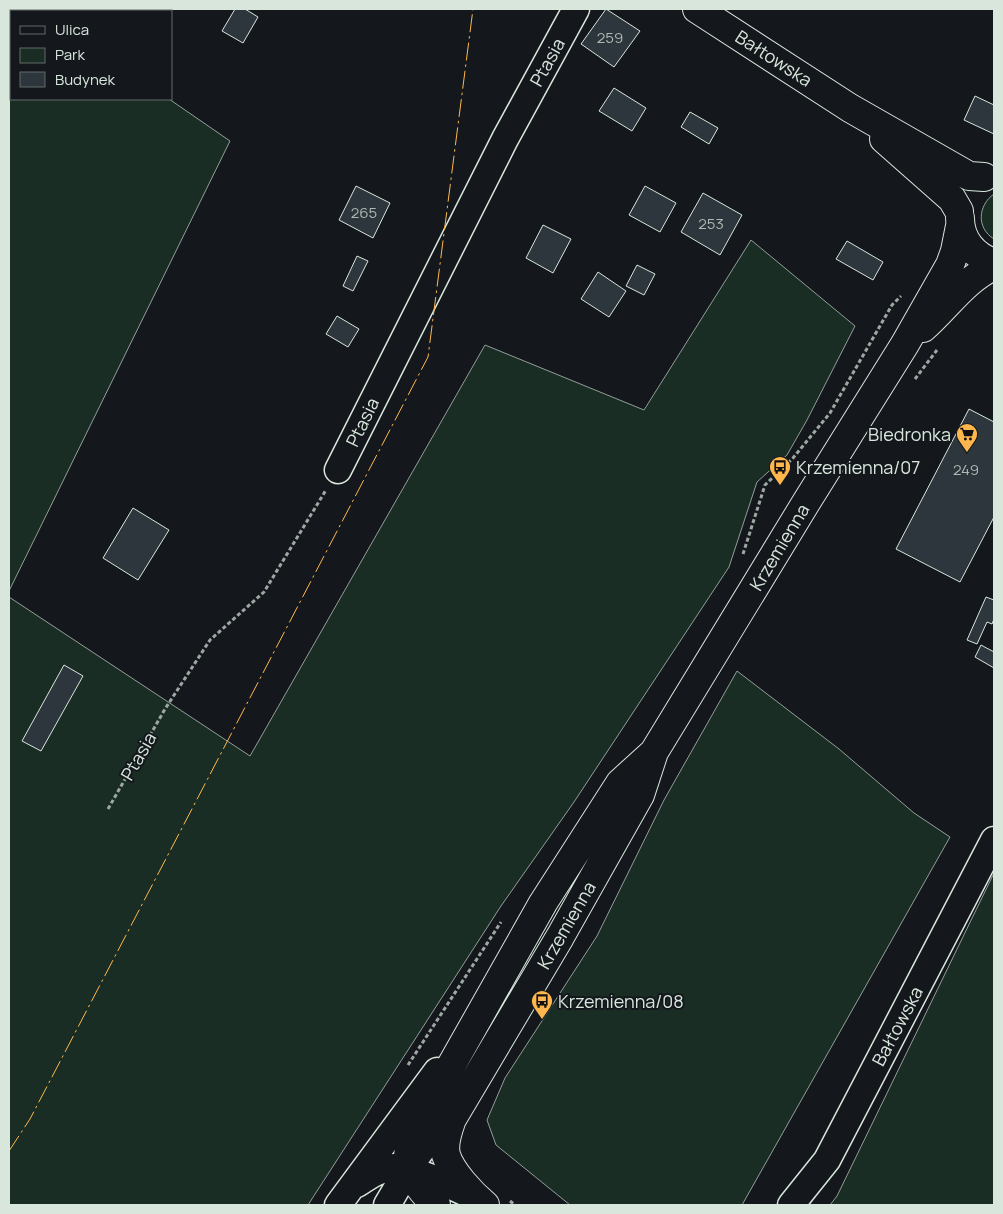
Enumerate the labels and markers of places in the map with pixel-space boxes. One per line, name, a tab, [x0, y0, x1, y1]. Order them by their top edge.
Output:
place label: Biedronka	[868, 422, 951, 446]
supermarket icon: Biedronka	[955, 422, 979, 453]
bus stop icon: Krzemienna/07	[768, 455, 792, 486]
place label: Krzemienna/07	[796, 455, 920, 479]
bus stop icon: Krzemienna/08	[530, 989, 554, 1020]
place label: Krzemienna/08	[558, 989, 684, 1013]

